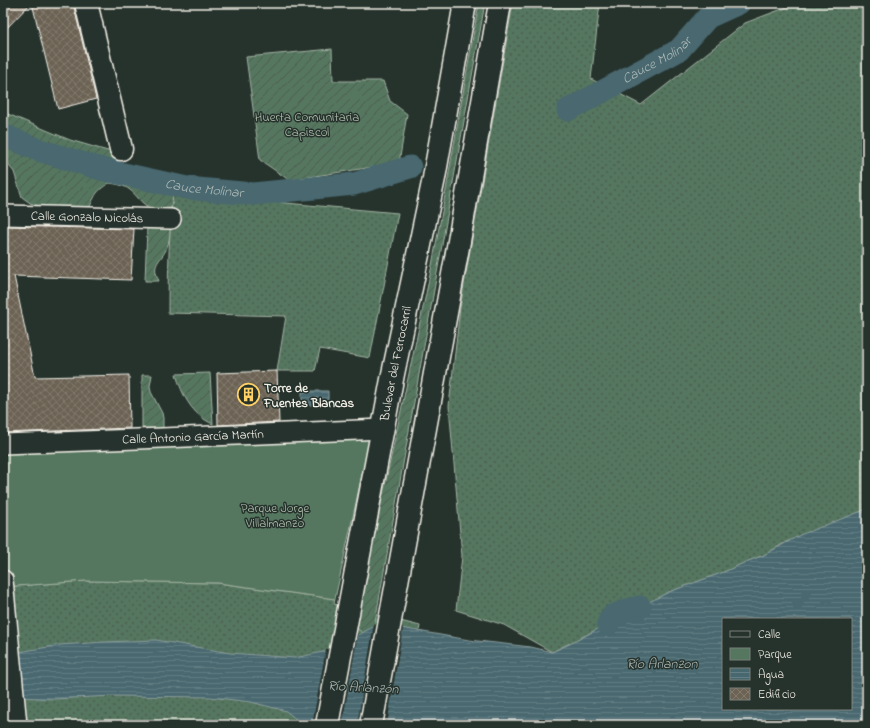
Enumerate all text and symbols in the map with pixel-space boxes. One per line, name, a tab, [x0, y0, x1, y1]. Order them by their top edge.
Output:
water label: Cauce Molinar	[618, 31, 698, 89]
park label: Huerta Comunitaria Capiscol	[255, 108, 359, 142]
water label: Cauce Molinar	[163, 173, 246, 204]
street label: Calle Gonzalo Nicolás	[31, 206, 144, 228]
street label: Bulevar del Ferrocarril	[375, 304, 416, 423]
place label: Torre de Fuentes Blancas	[263, 379, 355, 413]
building icon: Torre de Fuentes Blancas	[235, 382, 261, 408]
street label: Calle Antonio García Martín	[122, 424, 264, 449]
park label: Parque Jorge Villalmanzo	[241, 499, 309, 533]
legend	[722, 618, 852, 710]
text: Calle	[758, 626, 781, 644]
text: Parque	[758, 646, 792, 664]
water label: Río Arlanzon	[627, 654, 699, 675]
text: Agua	[758, 666, 784, 685]
water label: Río Arlanzón	[327, 676, 400, 700]
text: Edificio	[758, 686, 796, 704]

